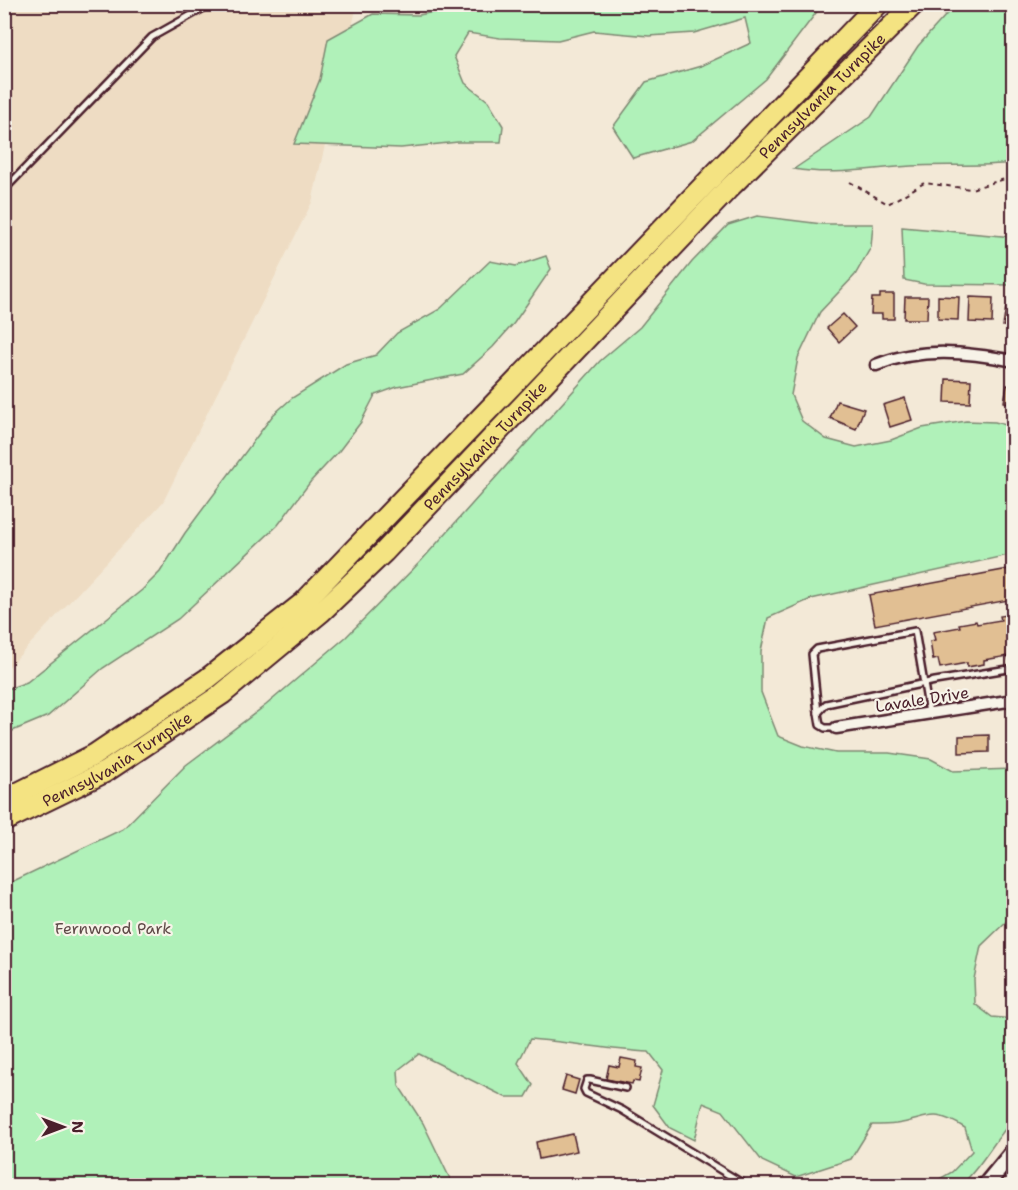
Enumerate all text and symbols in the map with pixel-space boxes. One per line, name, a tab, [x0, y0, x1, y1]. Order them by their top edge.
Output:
street label: Pennsylvania Turnpike	[754, 28, 890, 164]
street label: Pennsylvania Turnpike	[419, 377, 552, 515]
street label: Lavale Drive	[874, 682, 970, 717]
street label: Pennsylvania Turnpike	[39, 707, 196, 812]
park label: Fernwood Park	[55, 918, 171, 939]
north arrow	[33, 1097, 93, 1157]
text: N	[67, 1121, 88, 1133]

